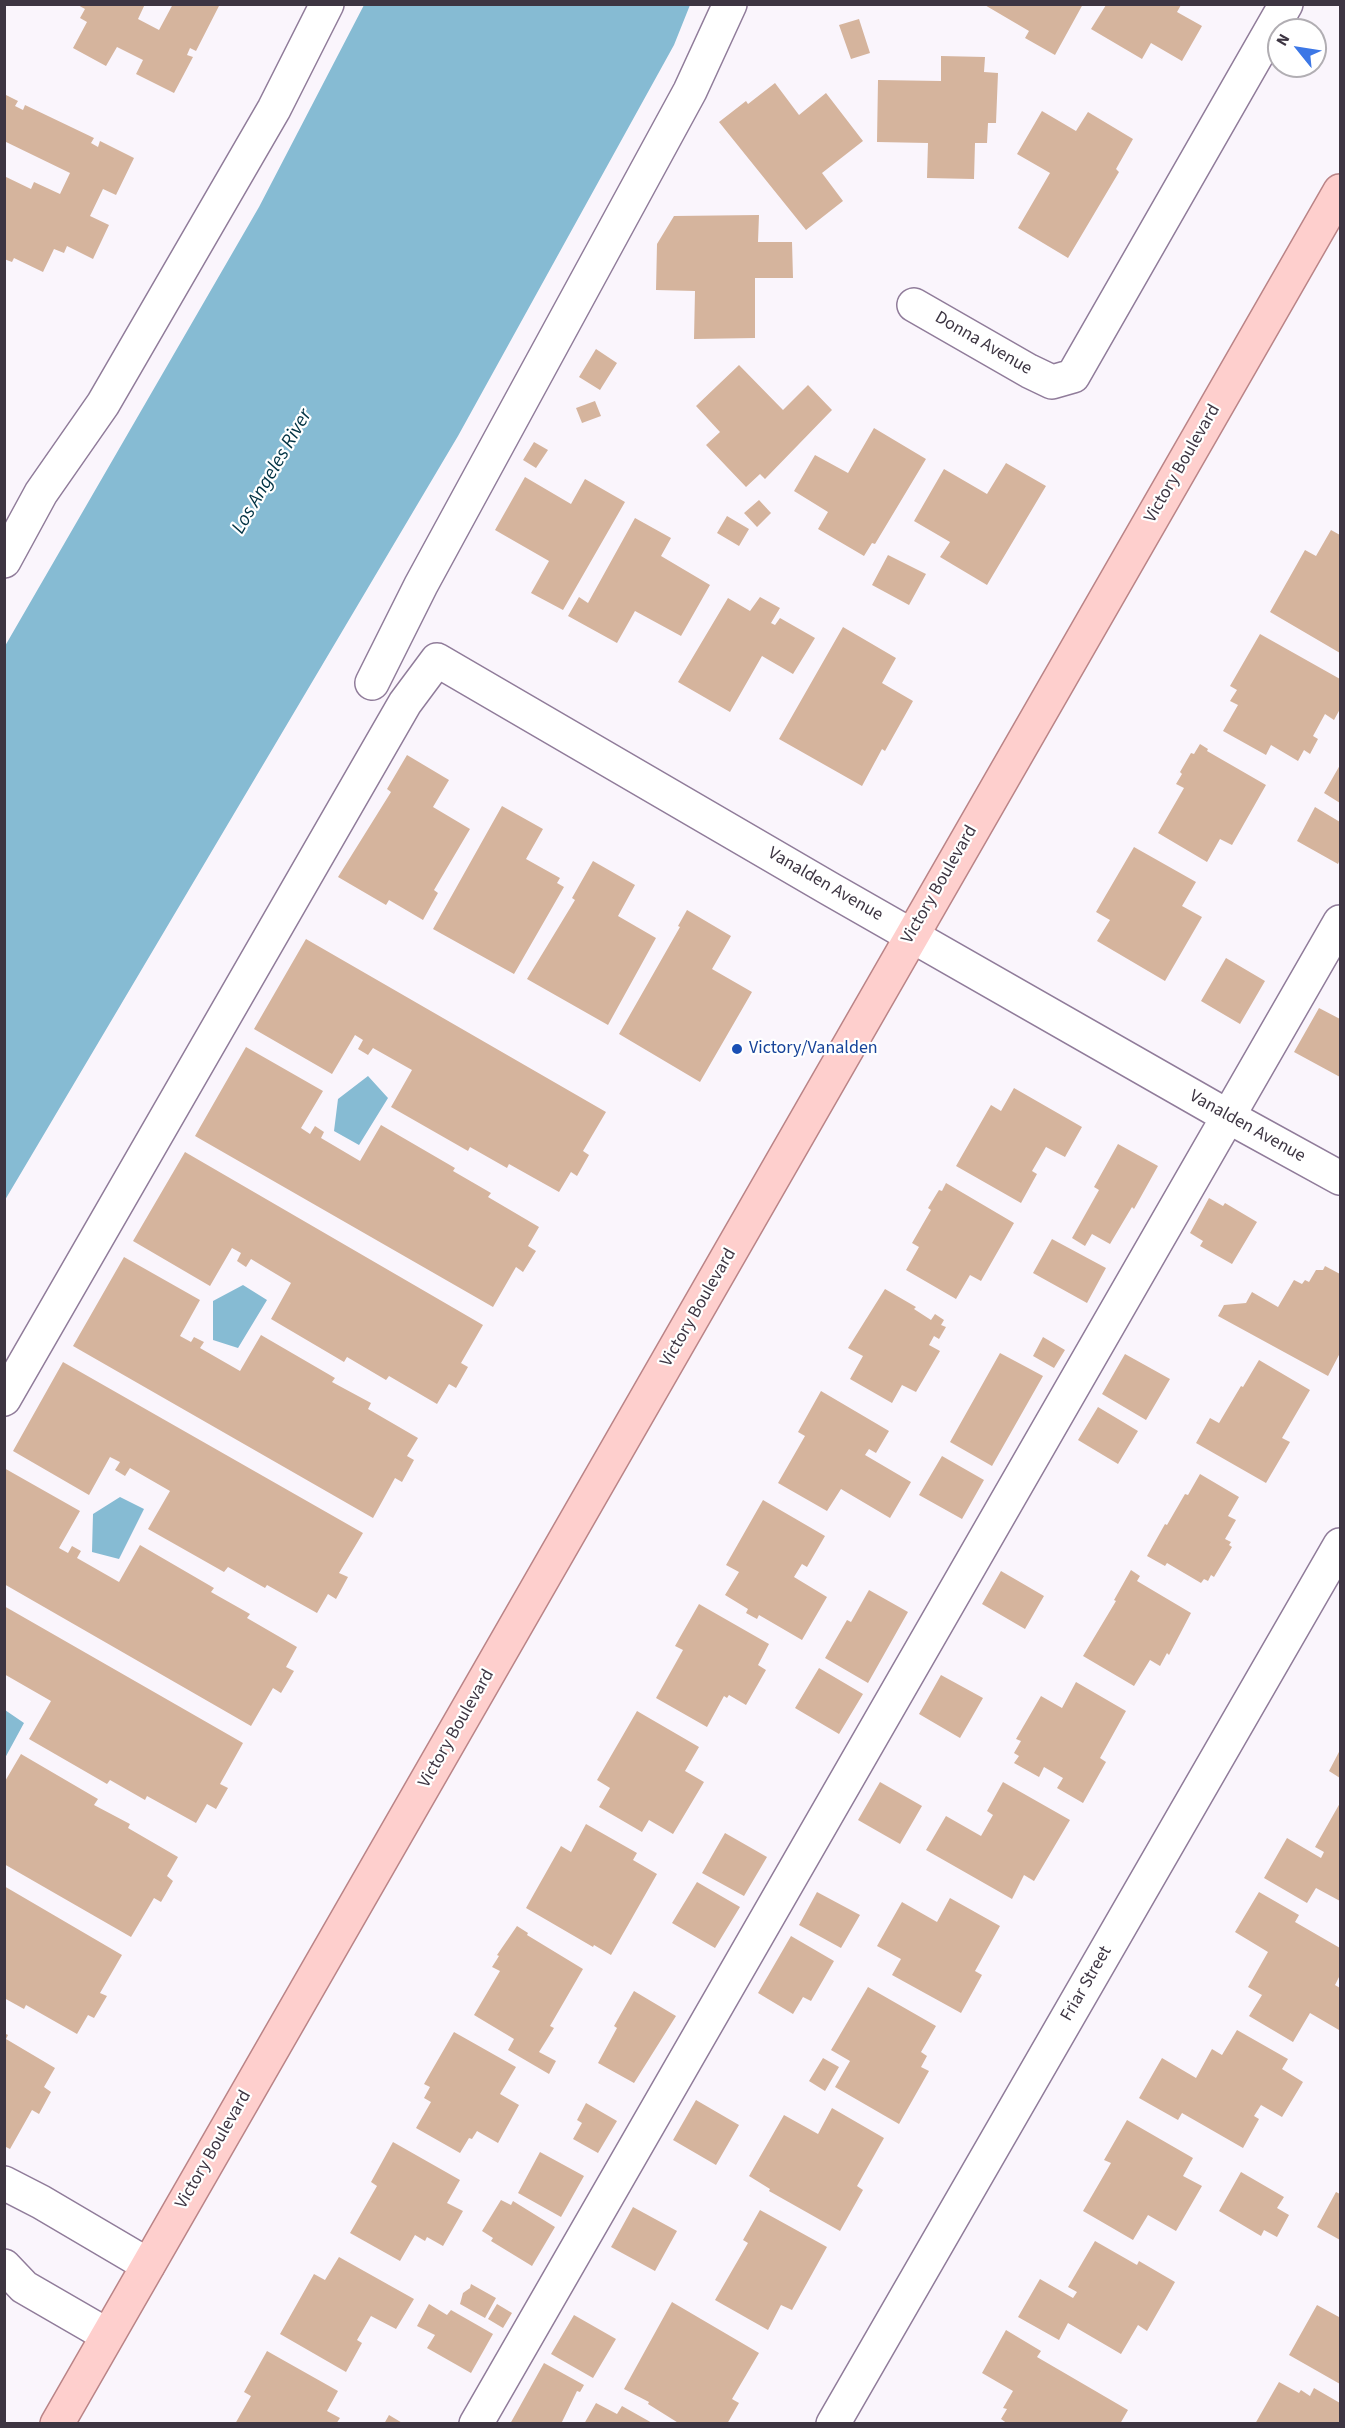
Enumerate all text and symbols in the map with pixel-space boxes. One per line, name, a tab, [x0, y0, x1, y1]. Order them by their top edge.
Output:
north arrow	[1267, 18, 1327, 78]
text: N	[1271, 30, 1295, 50]
street label: Donna Avenue	[931, 307, 1035, 381]
street label: Victory Boulevard	[1140, 401, 1226, 527]
water label: Los Angeles River	[228, 405, 318, 539]
street label: Victory Boulevard	[897, 822, 983, 948]
street label: Vanalden Avenue	[764, 843, 886, 927]
place label: Victory/Vanalden	[749, 1038, 878, 1060]
marker: Victory/Vanalden	[730, 1042, 744, 1056]
street label: Vanalden Avenue	[1185, 1086, 1309, 1168]
street label: Victory Boulevard	[656, 1245, 742, 1371]
street label: Victory Boulevard	[414, 1666, 500, 1792]
street label: Friar Street	[1057, 1943, 1117, 2025]
street label: Victory Boulevard	[171, 2087, 257, 2213]

